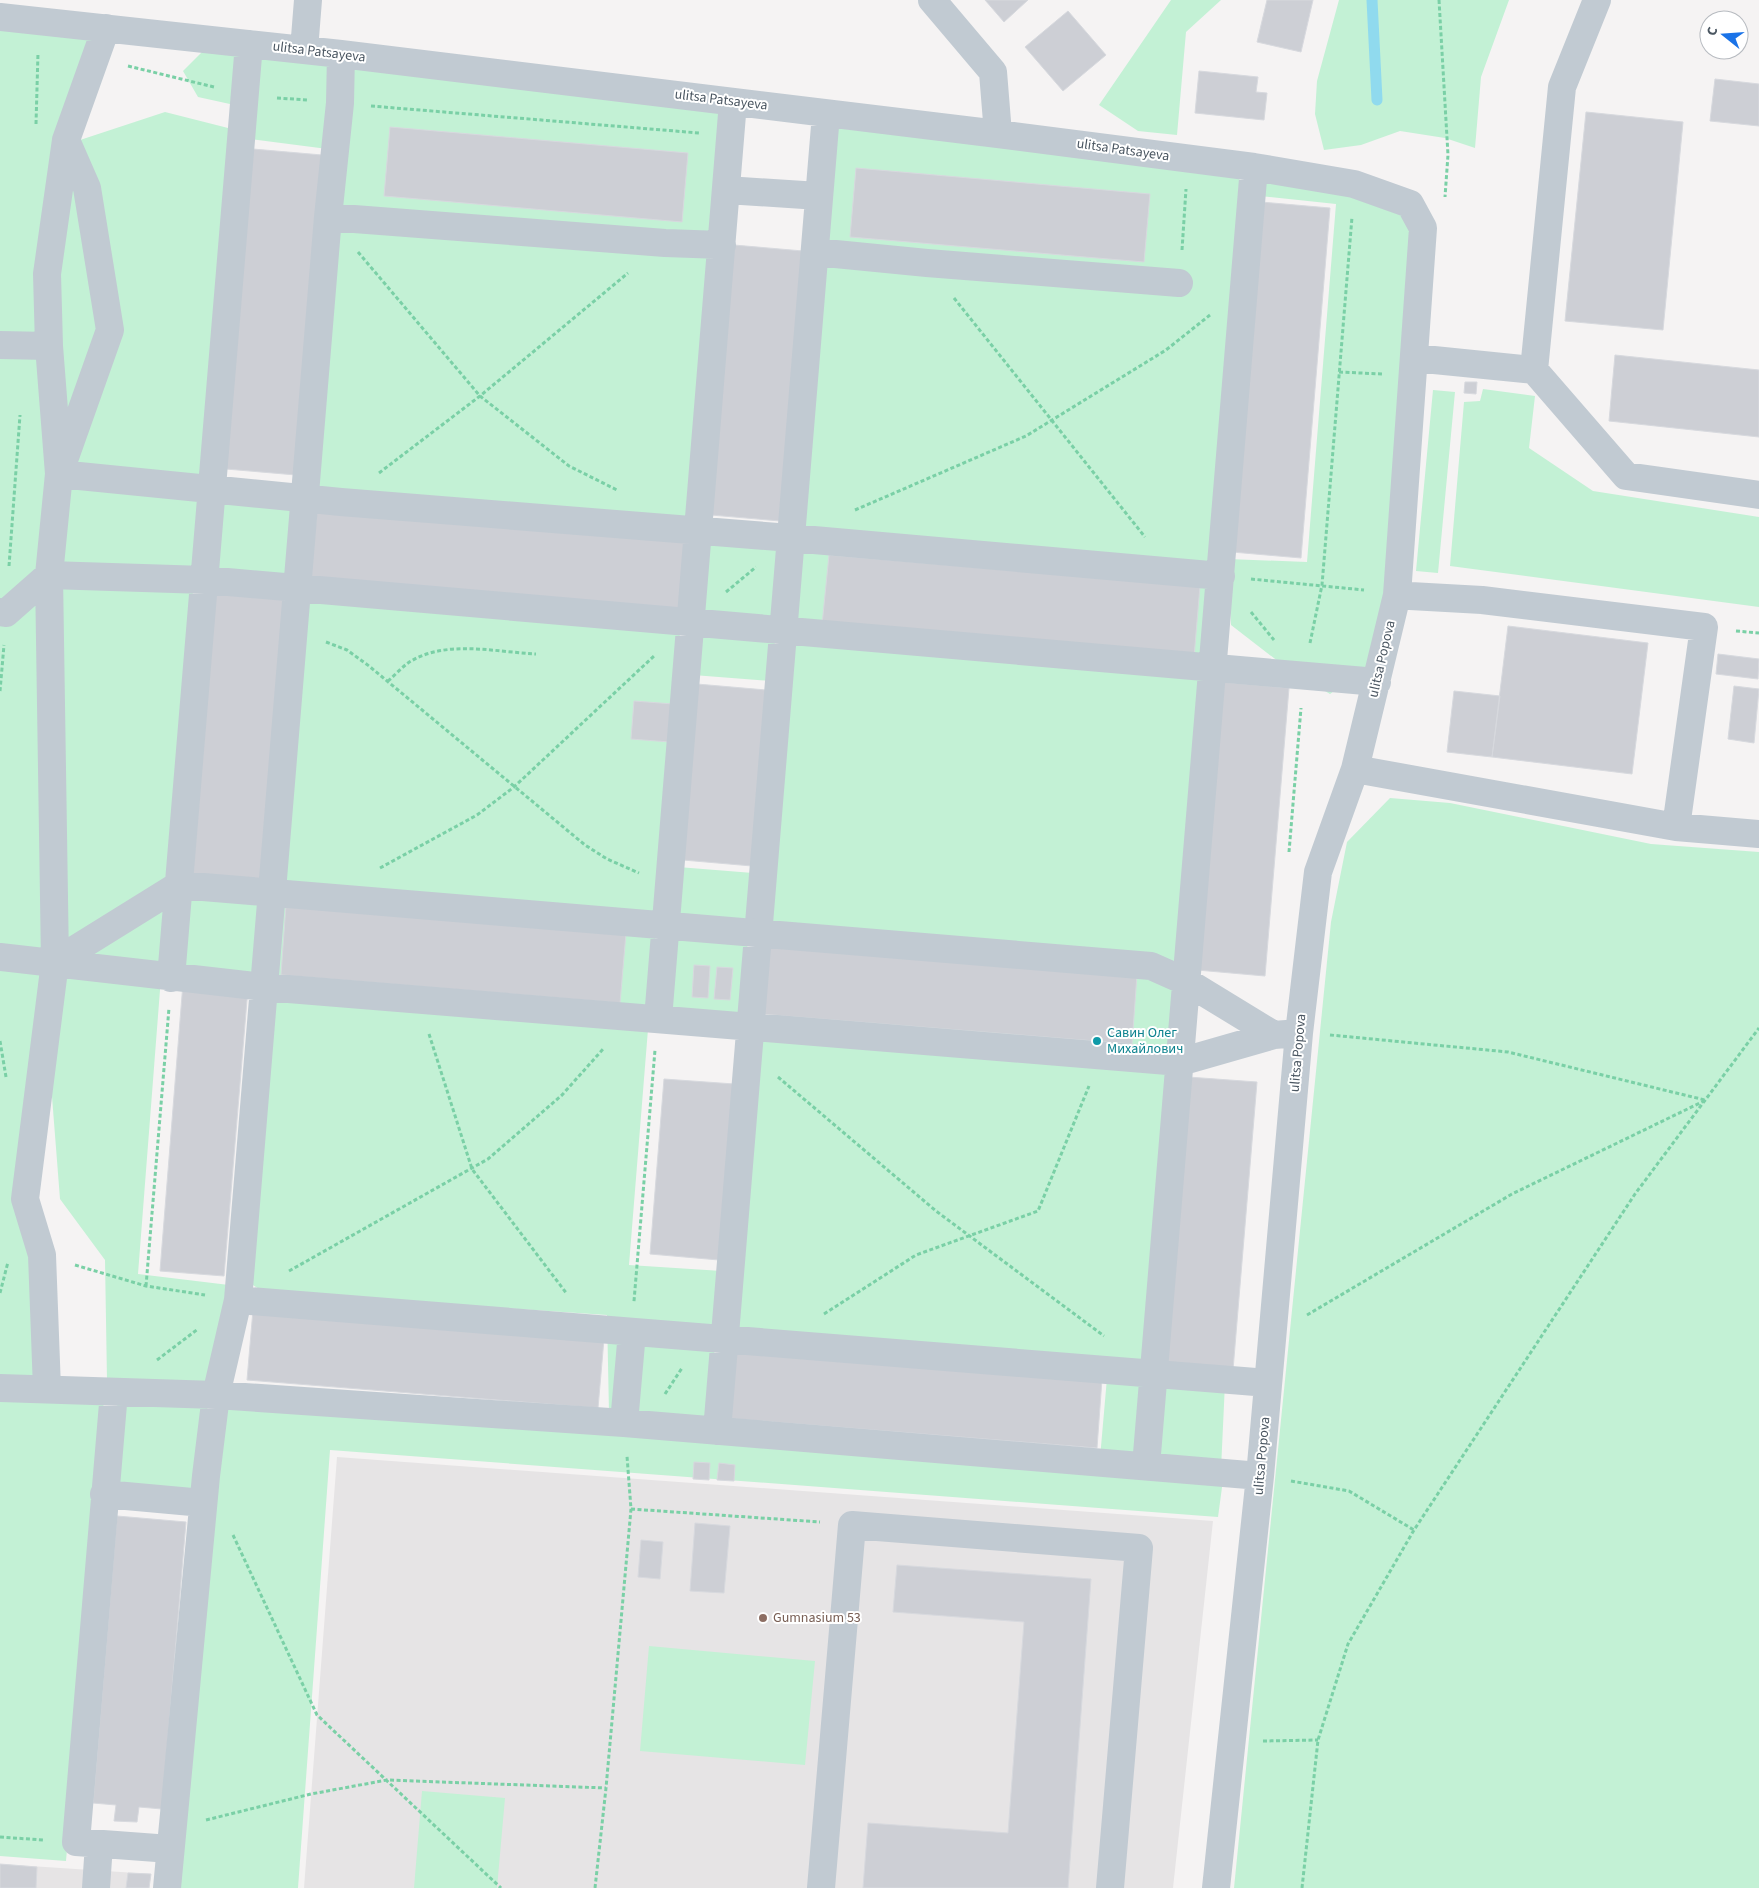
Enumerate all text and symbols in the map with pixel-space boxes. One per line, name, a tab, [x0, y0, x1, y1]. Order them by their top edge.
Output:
north arrow	[1699, 10, 1749, 60]
text: С	[1702, 25, 1723, 38]
street label: ulitsa Patsayeva	[271, 36, 367, 68]
street label: ulitsa Patsayeva	[673, 84, 769, 116]
street label: ulitsa Patsayeva	[1075, 134, 1171, 166]
street label: ulitsa Popova	[1363, 618, 1401, 700]
street label: ulitsa Popova	[1285, 1013, 1311, 1093]
place label: Савин Олег Михайлович	[1107, 1023, 1183, 1059]
marker: Савин Олег Михайлович	[1091, 1035, 1103, 1047]
street label: ulitsa Popova	[1249, 1416, 1275, 1496]
place label: Gumnasium 53	[773, 1608, 861, 1628]
marker: Gumnasium 53	[757, 1612, 769, 1624]

